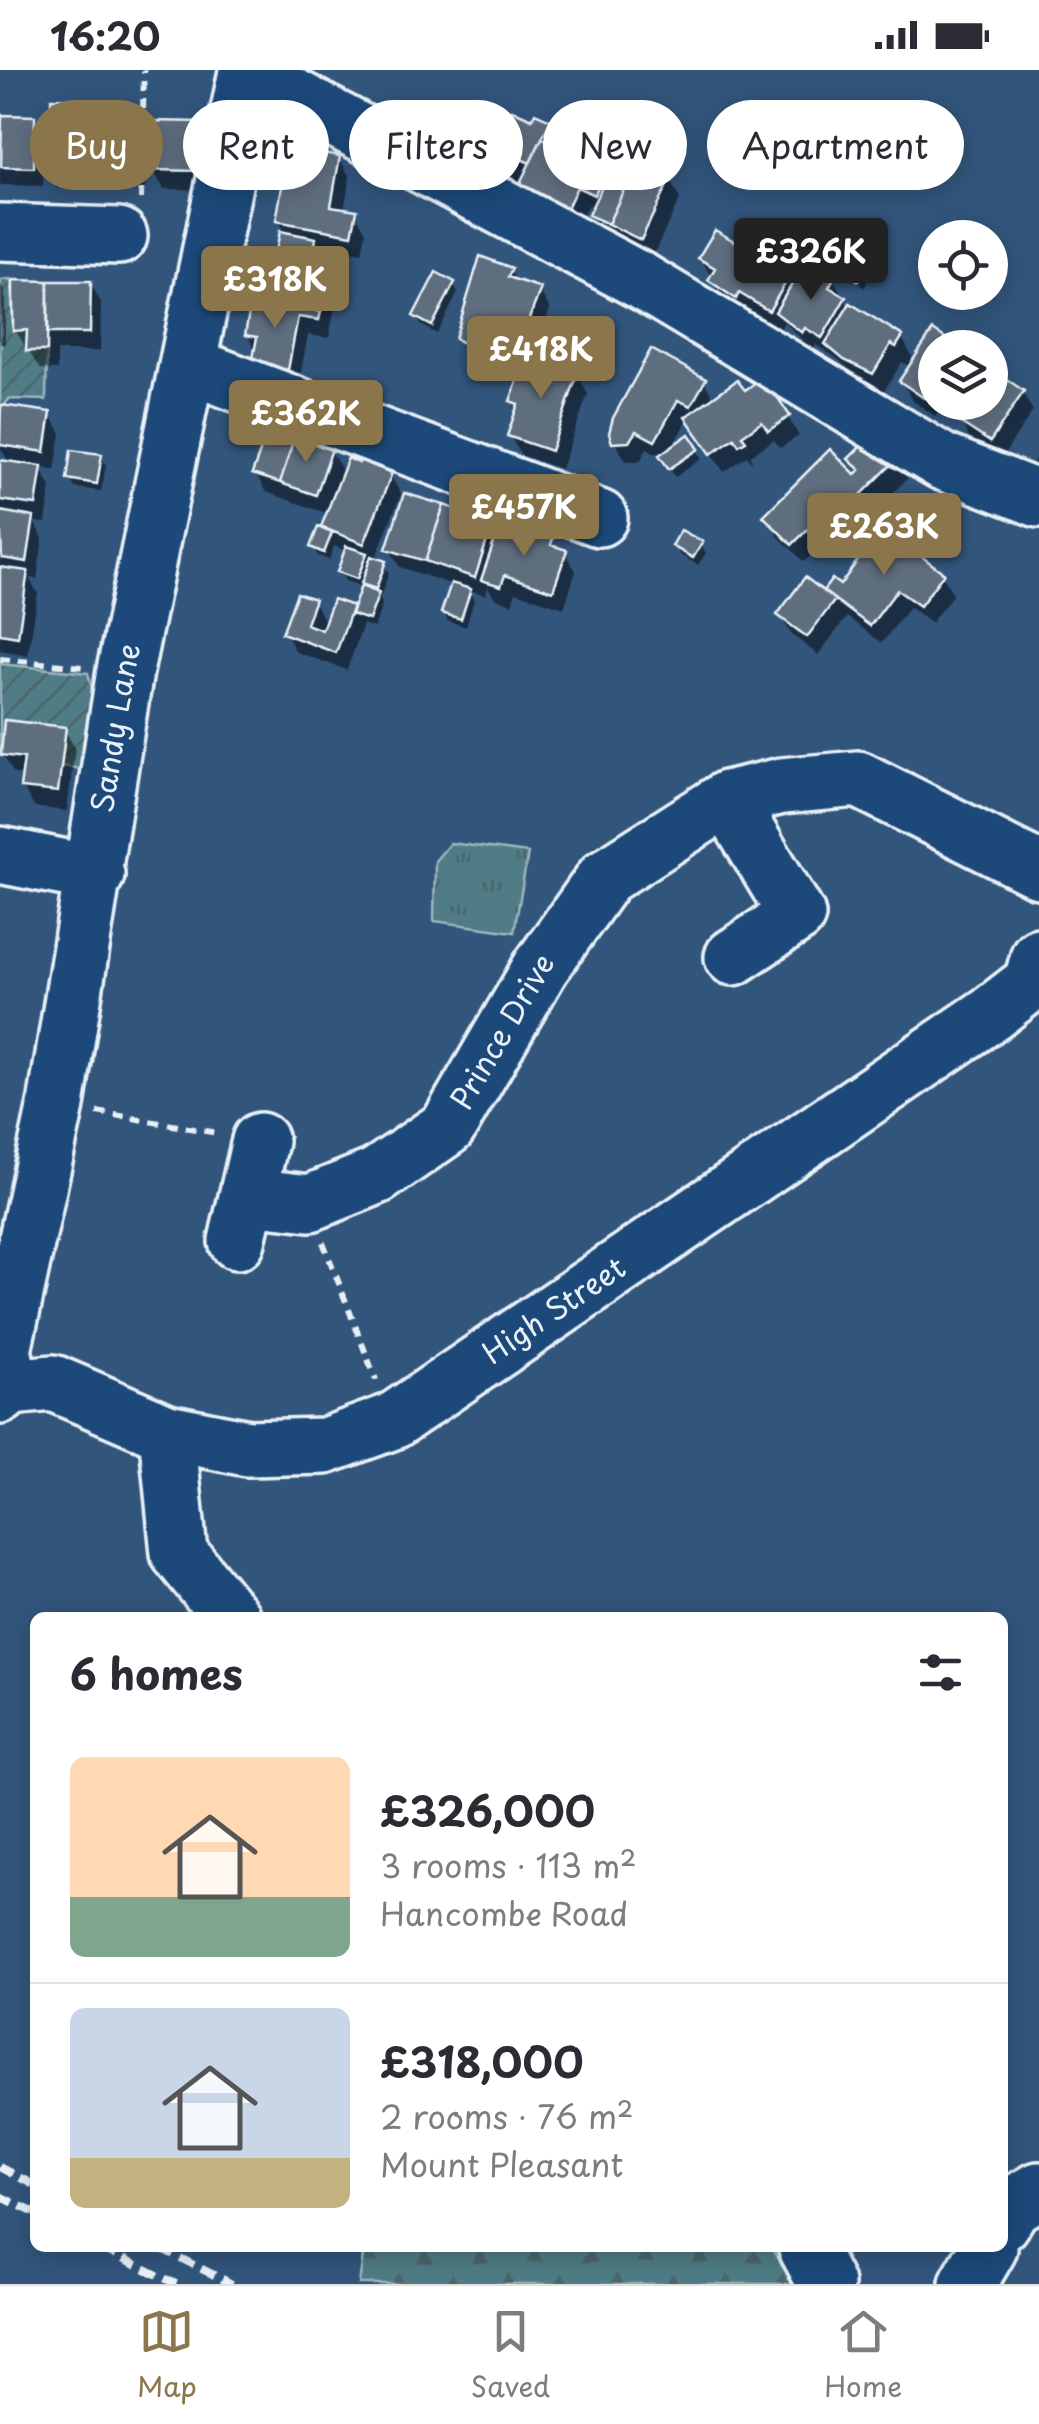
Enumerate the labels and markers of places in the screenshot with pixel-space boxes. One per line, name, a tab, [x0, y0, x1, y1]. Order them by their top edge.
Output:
pin: £326K	[741, 218, 881, 303]
pin: £318K	[205, 246, 345, 331]
pin: £418K	[471, 316, 611, 401]
pin: £362K	[236, 380, 376, 465]
pin: £457K	[454, 474, 594, 559]
pin: £263K	[814, 493, 954, 578]

